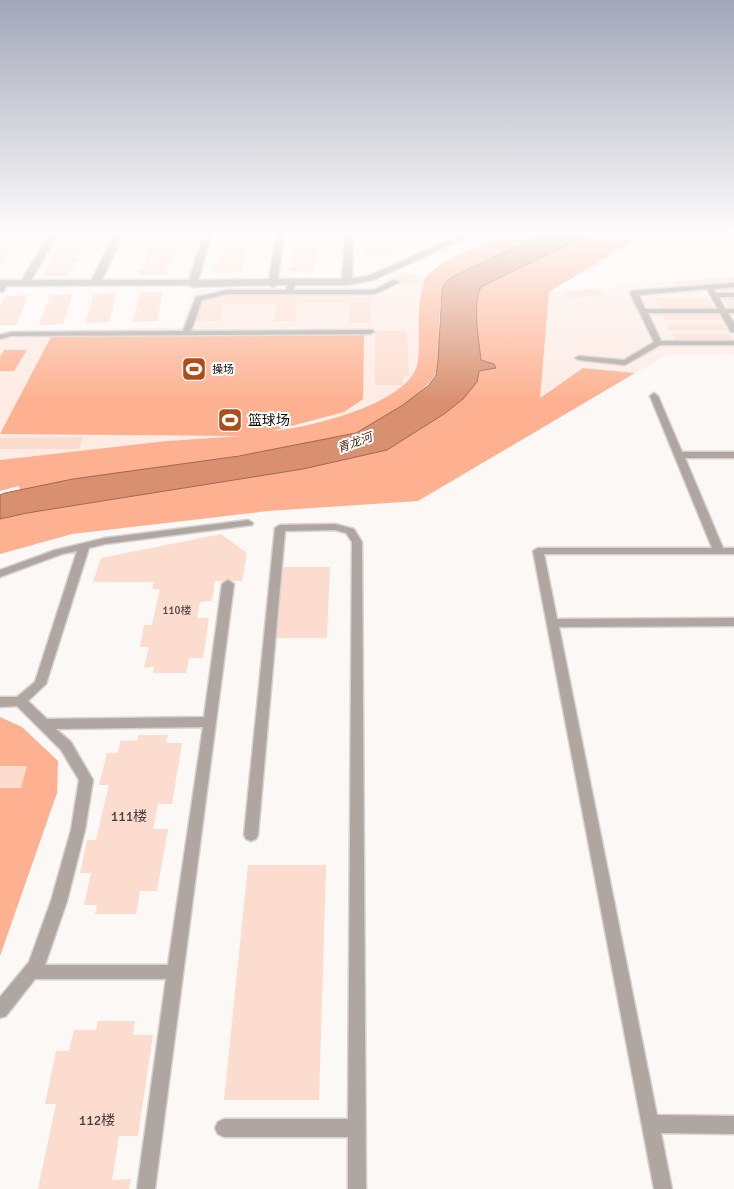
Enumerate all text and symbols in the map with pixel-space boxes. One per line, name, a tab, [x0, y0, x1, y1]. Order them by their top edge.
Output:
sports icon: 操场	[181, 356, 207, 382]
place label: 操场	[212, 363, 234, 376]
sports icon: 篮球场	[217, 407, 243, 433]
place label: 篮球场	[248, 412, 290, 429]
water label: 青龙河	[336, 429, 376, 456]
house number: 110楼	[163, 604, 191, 617]
house number: 111楼	[111, 808, 147, 825]
house number: 112楼	[79, 1112, 115, 1129]

